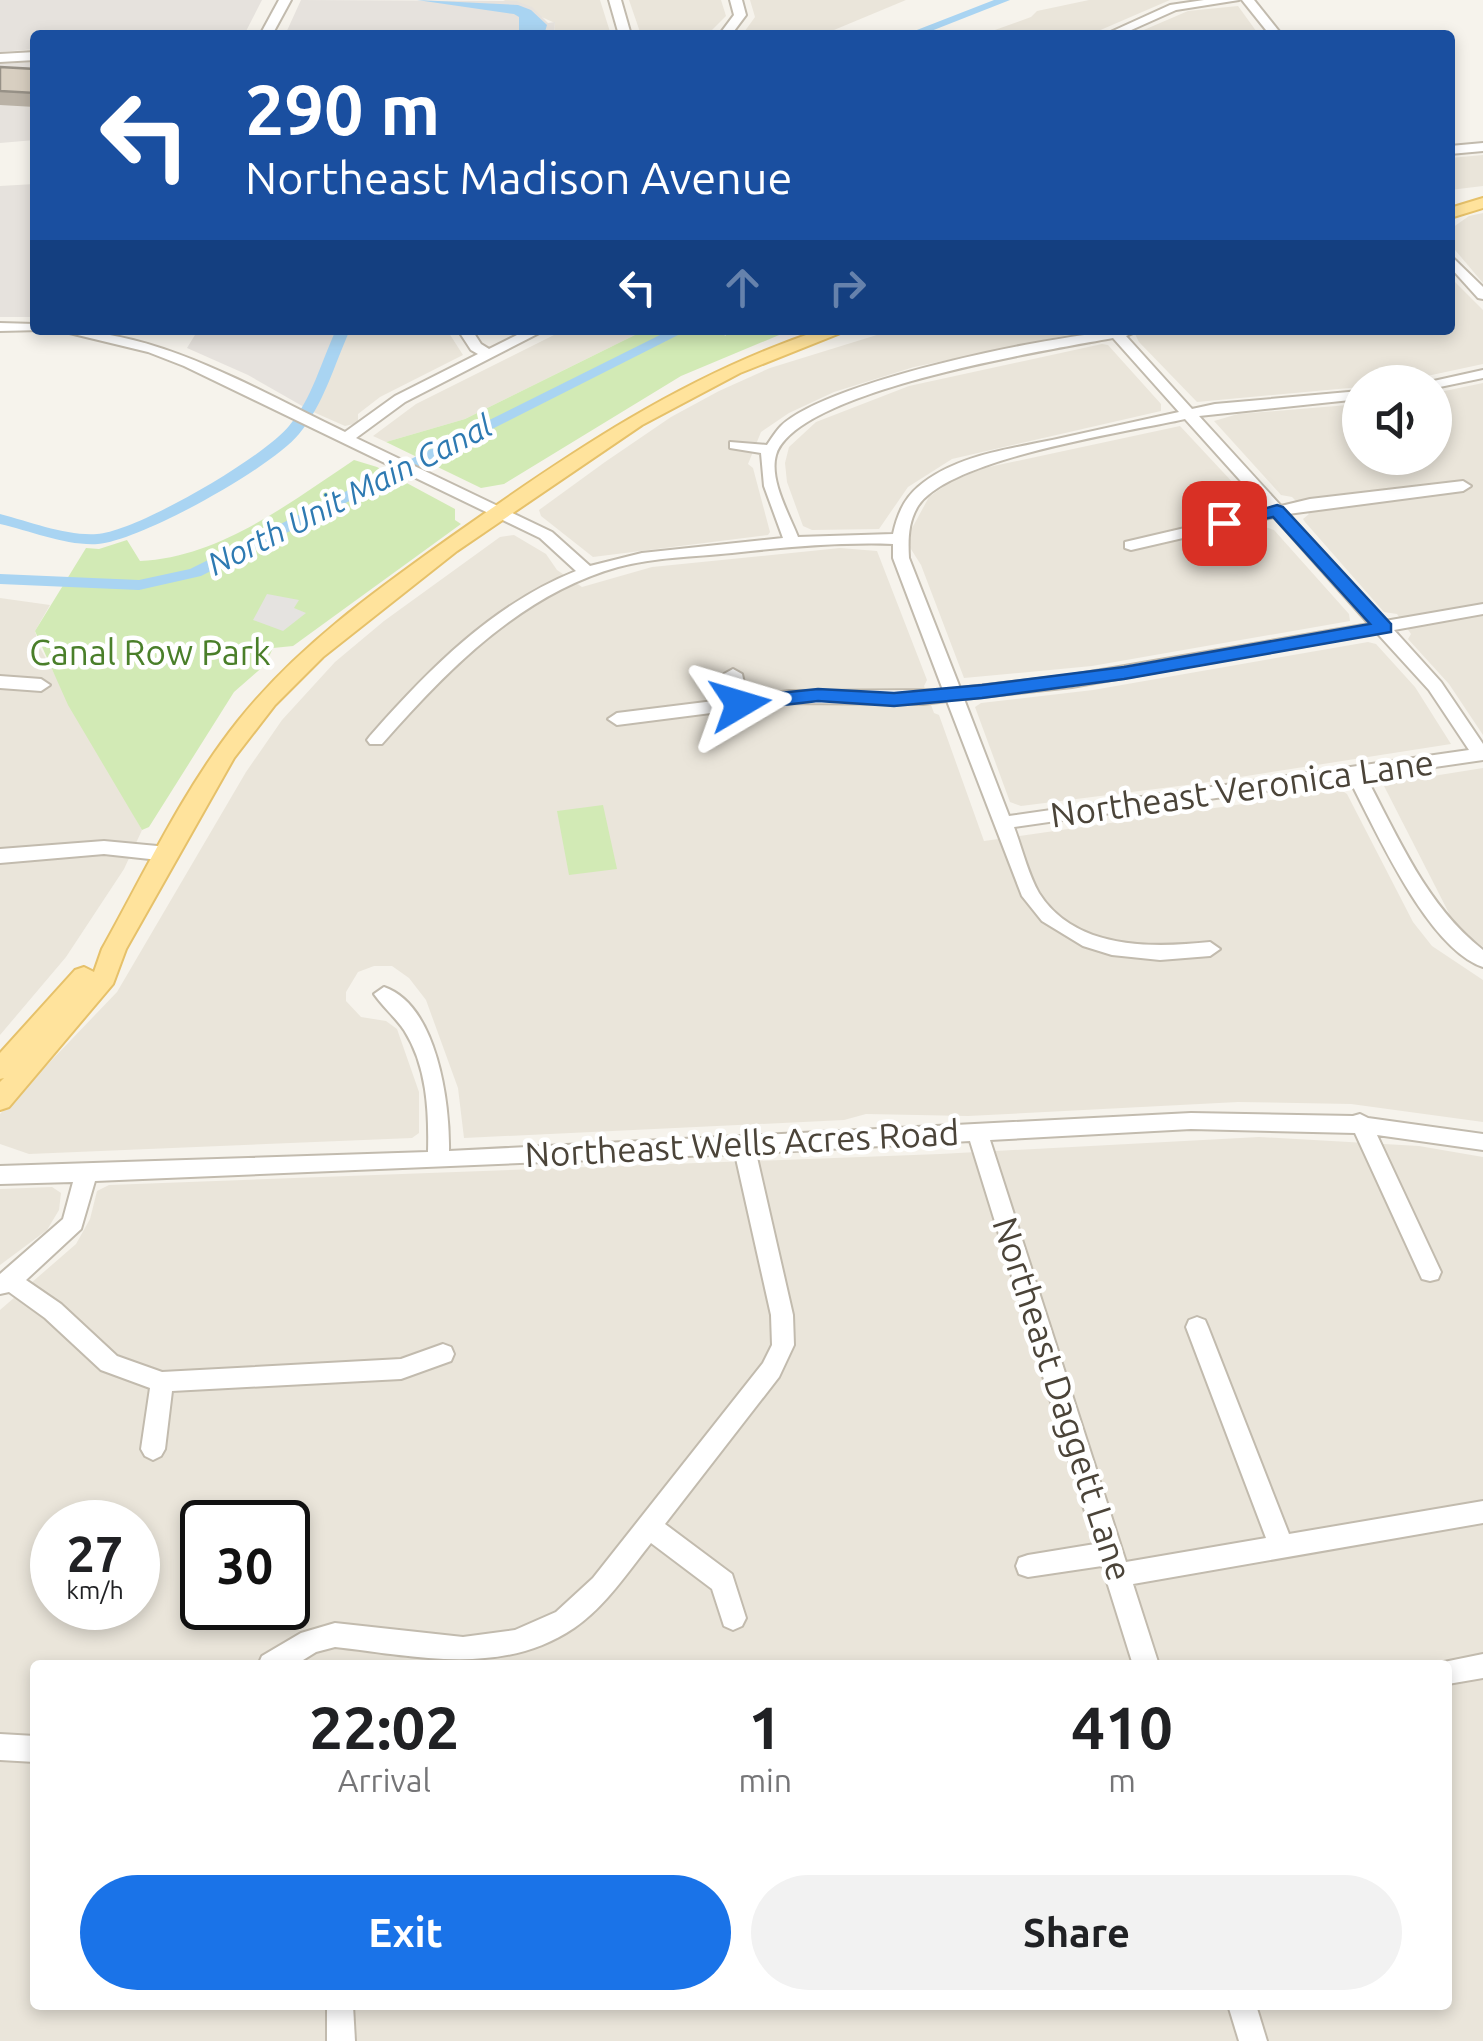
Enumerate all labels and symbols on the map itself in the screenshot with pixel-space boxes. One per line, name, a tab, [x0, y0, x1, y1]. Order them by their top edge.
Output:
water label: North Unit Main Canal	[201, 407, 498, 582]
pin	[1182, 481, 1267, 566]
park label: Canal Row Park	[29, 632, 271, 672]
position arrow	[688, 652, 792, 756]
street label: Northeast Veronica Lane	[1048, 741, 1436, 835]
street label: Northeast Wells Acres Road	[524, 1112, 960, 1174]
street label: Northeast Daggett Lane	[985, 1212, 1141, 1585]
speed limit sign: 30	[180, 1500, 310, 1630]

